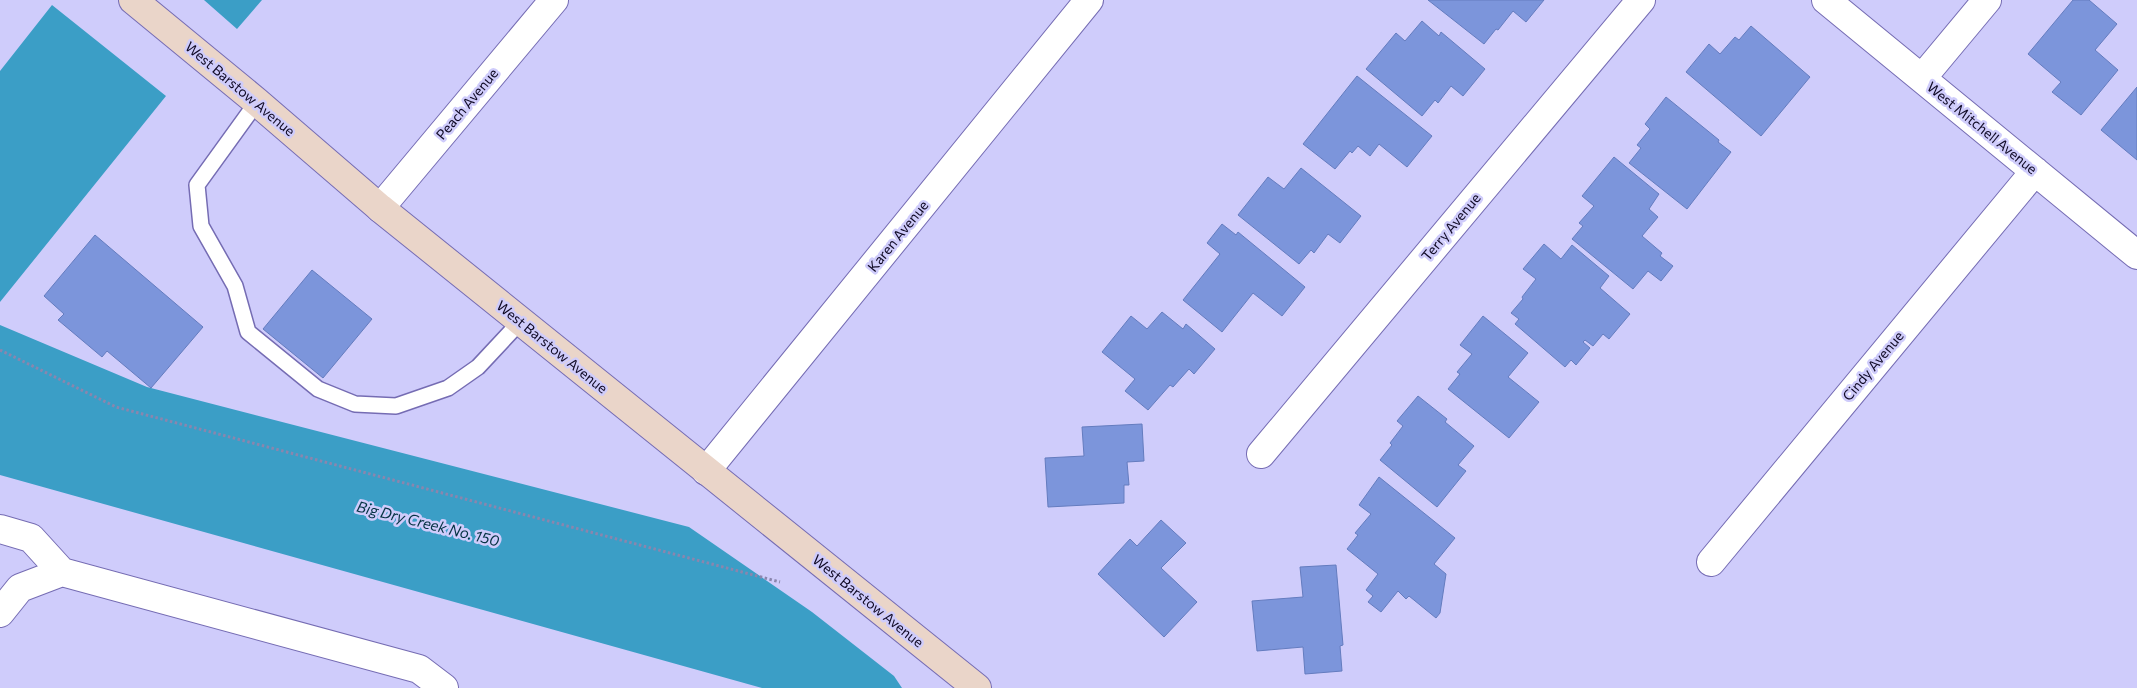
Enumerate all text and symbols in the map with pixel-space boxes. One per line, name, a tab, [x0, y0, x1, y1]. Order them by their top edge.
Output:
street label: West Barstow Avenue	[182, 38, 299, 139]
street label: Peach Avenue	[432, 65, 501, 143]
street label: West Mitchell Avenue	[1924, 78, 2041, 177]
street label: Terry Avenue	[1417, 189, 1484, 264]
street label: Karen Avenue	[864, 197, 932, 275]
street label: West Barstow Avenue	[493, 297, 611, 397]
street label: Cindy Avenue	[1839, 327, 1907, 404]
water label: Big Dry Creek No. 150	[355, 497, 502, 550]
street label: West Barstow Avenue	[809, 551, 927, 651]

